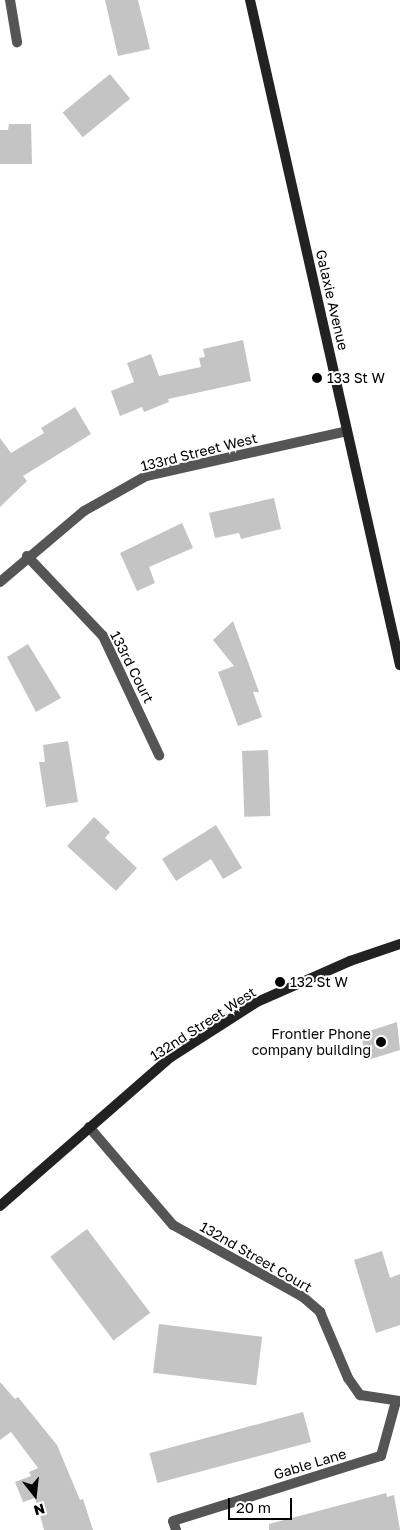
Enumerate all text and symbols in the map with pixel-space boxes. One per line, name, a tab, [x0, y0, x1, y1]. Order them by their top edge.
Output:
street label: Galaxie Avenue	[312, 248, 352, 352]
place label: 133 St W	[327, 370, 385, 386]
marker: 133 St W	[311, 372, 323, 384]
street label: 133rd Street West	[139, 429, 259, 475]
street label: 133rd Court	[107, 628, 157, 706]
place label: 132 St W	[290, 974, 348, 990]
marker: 132 St W	[274, 976, 286, 988]
street label: 132nd Street West	[147, 984, 259, 1064]
place label: Frontier Phone company building	[252, 1026, 371, 1058]
marker: Frontier Phone company building	[375, 1036, 387, 1048]
street label: 132nd Street Court	[197, 1218, 315, 1296]
street label: Gable Lane	[272, 1445, 348, 1483]
north arrow	[10, 1470, 60, 1520]
scale bar	[230, 1488, 294, 1520]
text: 20 m	[236, 1498, 271, 1516]
text: N	[32, 1500, 47, 1520]

